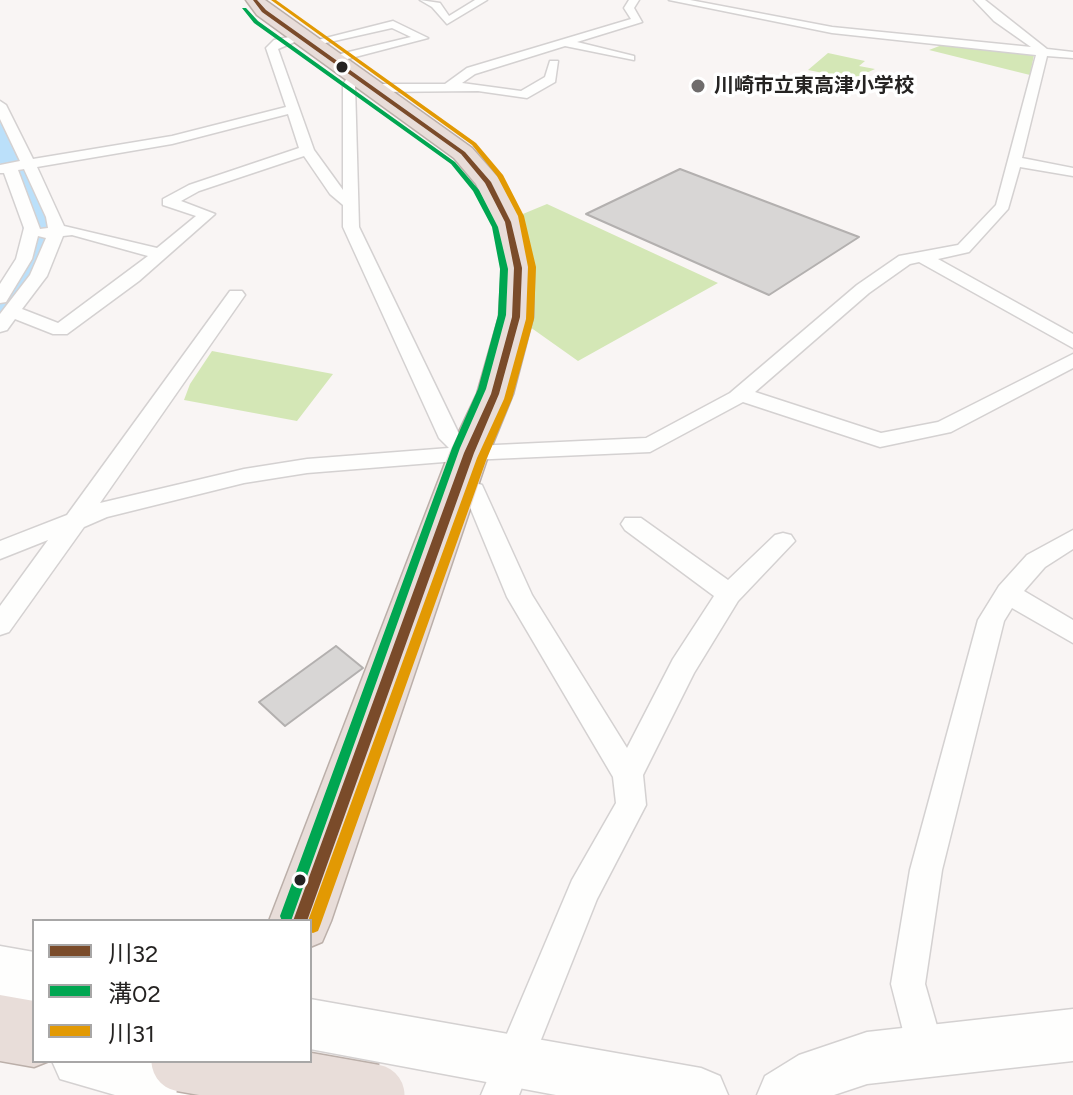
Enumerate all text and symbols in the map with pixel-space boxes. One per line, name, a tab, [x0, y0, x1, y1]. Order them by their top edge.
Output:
unlabelled marker	[334, 59, 350, 75]
place label: 川崎市立東高津小学校	[714, 74, 914, 98]
marker: 川崎市立東高津小学校	[689, 77, 707, 95]
unlabelled marker	[292, 872, 308, 888]
legend	[32, 919, 312, 1063]
text: 川32	[108, 939, 158, 968]
text: 溝02	[108, 979, 161, 1008]
text: 川31	[108, 1019, 155, 1048]

